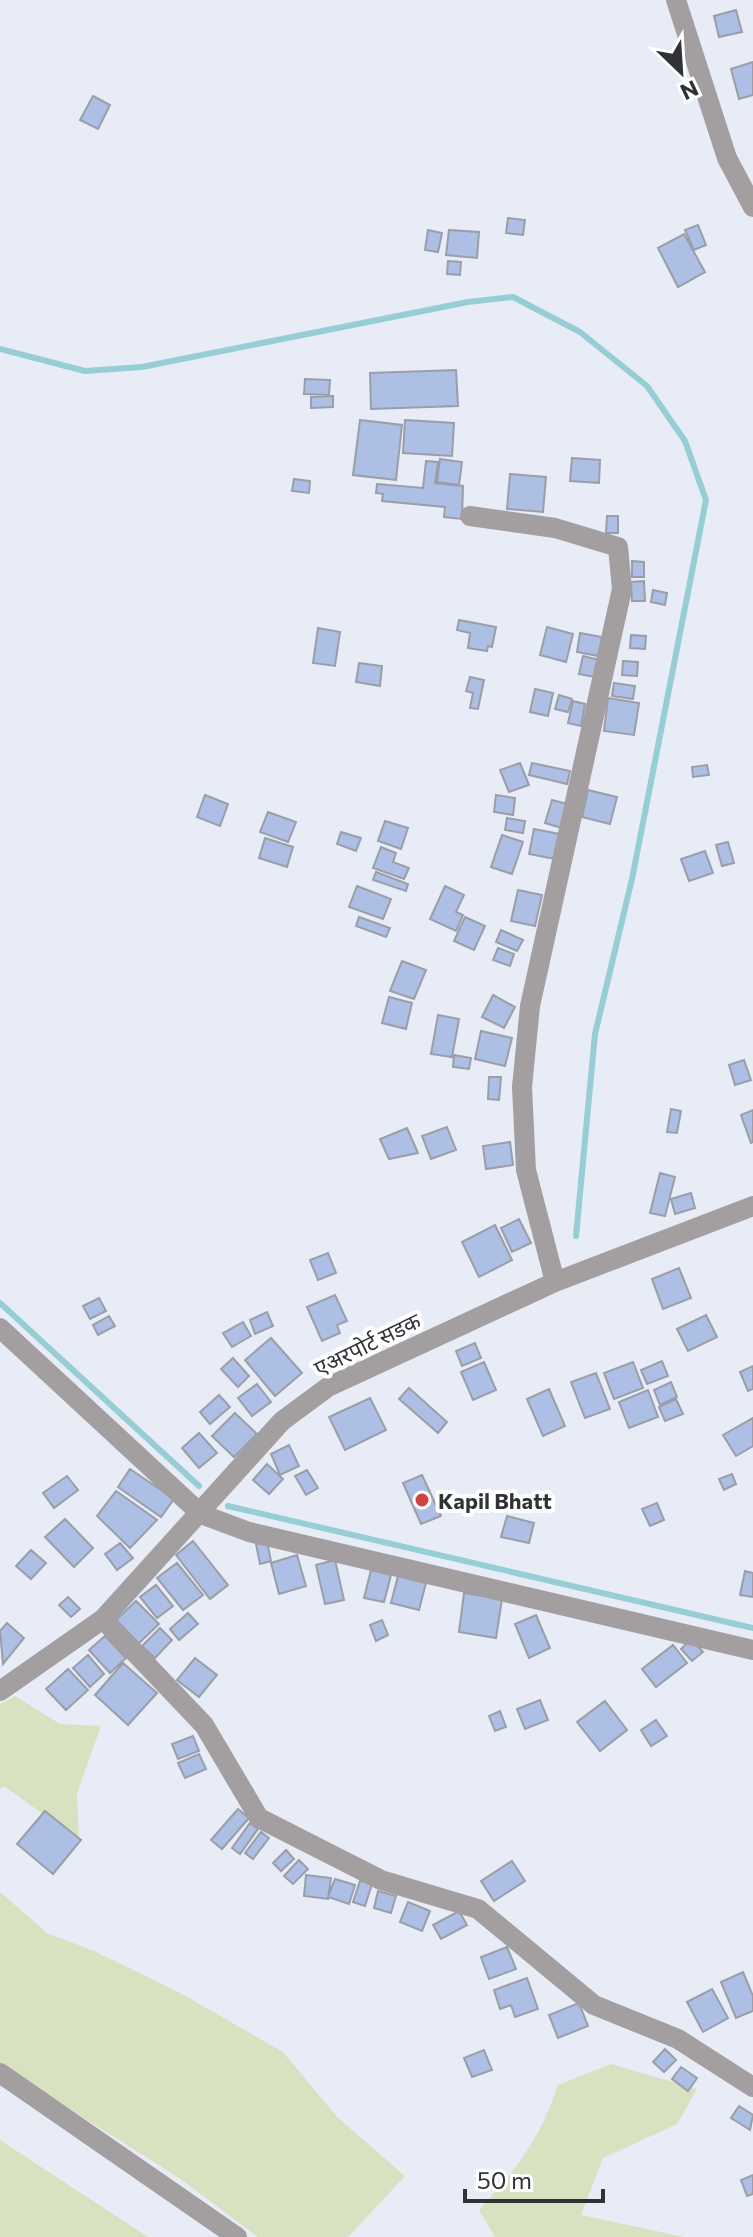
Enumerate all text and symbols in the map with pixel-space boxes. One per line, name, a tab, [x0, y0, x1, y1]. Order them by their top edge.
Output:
north arrow	[641, 32, 721, 112]
text: N	[676, 75, 703, 106]
street label: एअरपोर्ट सडक	[309, 1306, 426, 1381]
place label: Kapil Bhatt	[438, 1487, 552, 1514]
marker: Kapil Bhatt	[413, 1491, 431, 1509]
scale bar	[465, 2153, 603, 2203]
text: 50 m	[477, 2165, 532, 2194]

